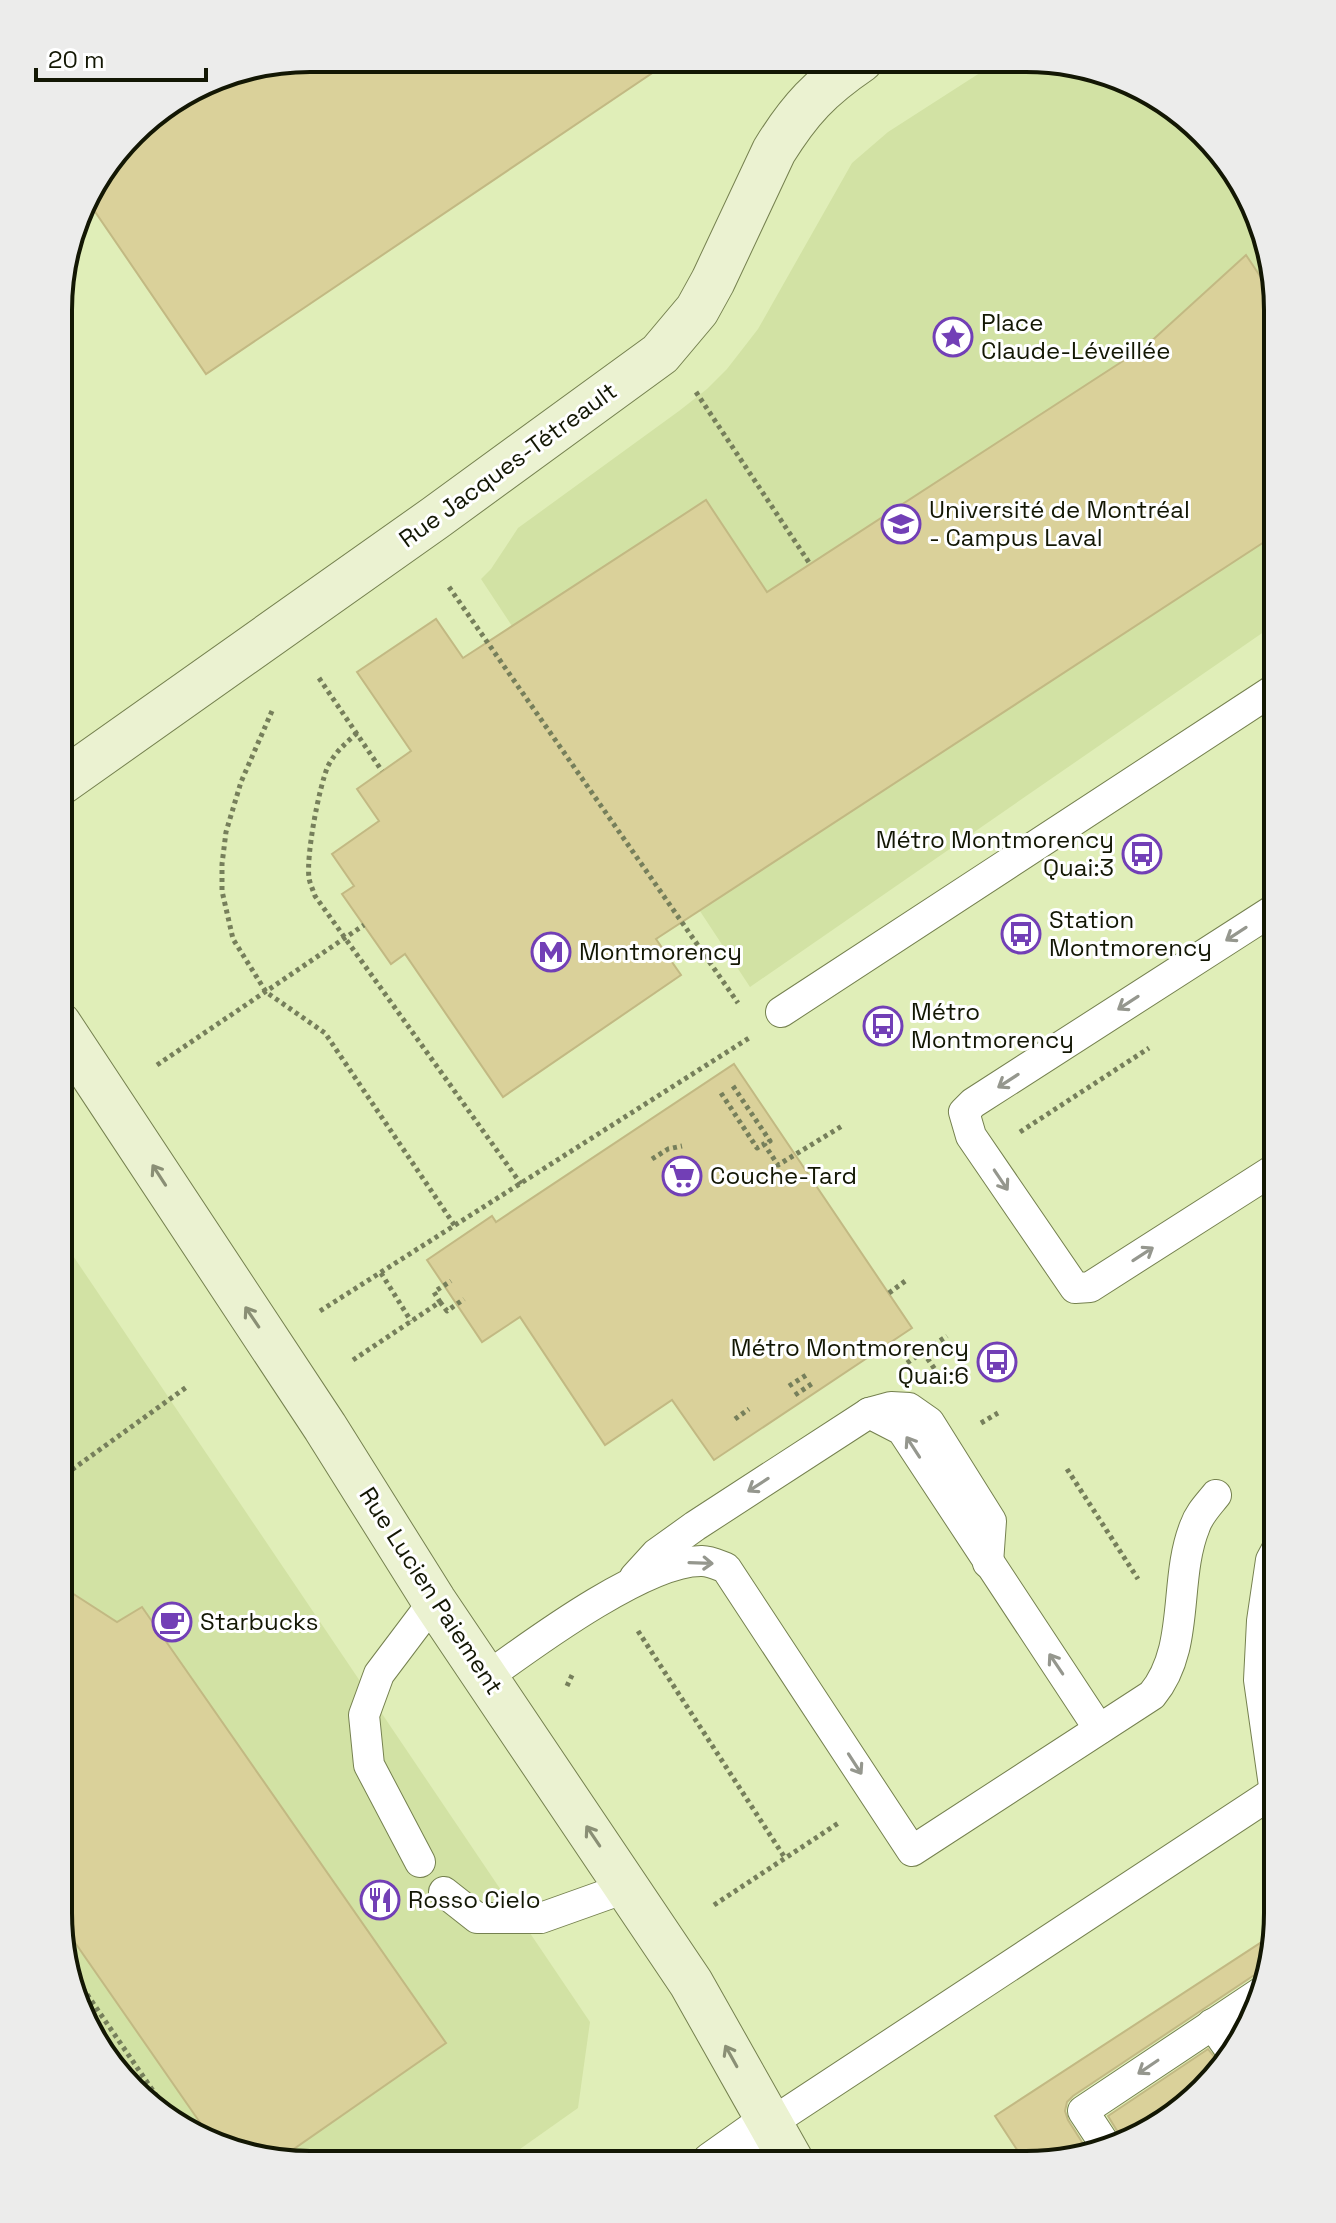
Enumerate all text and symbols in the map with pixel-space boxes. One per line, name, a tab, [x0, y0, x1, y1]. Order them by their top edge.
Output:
scale bar	[36, 32, 206, 82]
text: 20 m	[48, 44, 105, 75]
place label: Place Claude-Léveillée	[981, 307, 1171, 366]
place icon: Place Claude-Léveillée	[932, 316, 974, 358]
street label: Rue Jacques-Tétreault	[393, 375, 623, 554]
place label: Université de Montréal - Campus Laval	[929, 494, 1190, 553]
school or university icon: Université de Montréal - Campus Laval	[880, 503, 922, 545]
place label: Métro Montmorency Quai:3	[876, 824, 1114, 883]
bus stop icon: Métro Montmorency Quai:3	[1121, 833, 1163, 875]
place label: Station Montmorency	[1049, 904, 1212, 963]
bus stop icon: Station Montmorency	[1000, 913, 1042, 955]
one-way arrow	[1225, 926, 1248, 942]
metro station icon: Montmorency	[530, 931, 572, 973]
place label: Montmorency	[579, 936, 742, 967]
one-way arrow	[1118, 994, 1140, 1011]
place label: Métro Montmorency	[911, 996, 1074, 1055]
bus stop icon: Métro Montmorency	[862, 1005, 904, 1047]
one-way arrow	[997, 1072, 1019, 1089]
supermarket icon: Couche-Tard	[661, 1155, 703, 1197]
place label: Couche-Tard	[710, 1160, 857, 1191]
one-way arrow	[150, 1165, 167, 1187]
one-way arrow	[993, 1168, 1009, 1190]
one-way arrow	[1131, 1245, 1154, 1261]
one-way arrow	[244, 1306, 260, 1329]
place label: Métro Montmorency Quai:6	[731, 1332, 969, 1391]
bus stop icon: Métro Montmorency Quai:6	[976, 1341, 1018, 1383]
one-way arrow	[905, 1436, 921, 1459]
one-way arrow	[748, 1476, 770, 1493]
street label: Rue Lucien Paiement	[353, 1481, 510, 1700]
one-way arrow	[688, 1556, 714, 1571]
cafe icon: Starbucks	[151, 1601, 193, 1643]
place label: Starbucks	[200, 1606, 318, 1637]
one-way arrow	[1048, 1654, 1064, 1676]
one-way arrow	[847, 1752, 863, 1775]
one-way arrow	[585, 1825, 601, 1848]
restaurant icon: Rosso Cielo	[359, 1879, 401, 1921]
place label: Rosso Cielo	[408, 1884, 540, 1915]
one-way arrow	[723, 2045, 738, 2069]
one-way arrow	[1137, 2059, 1159, 2076]

